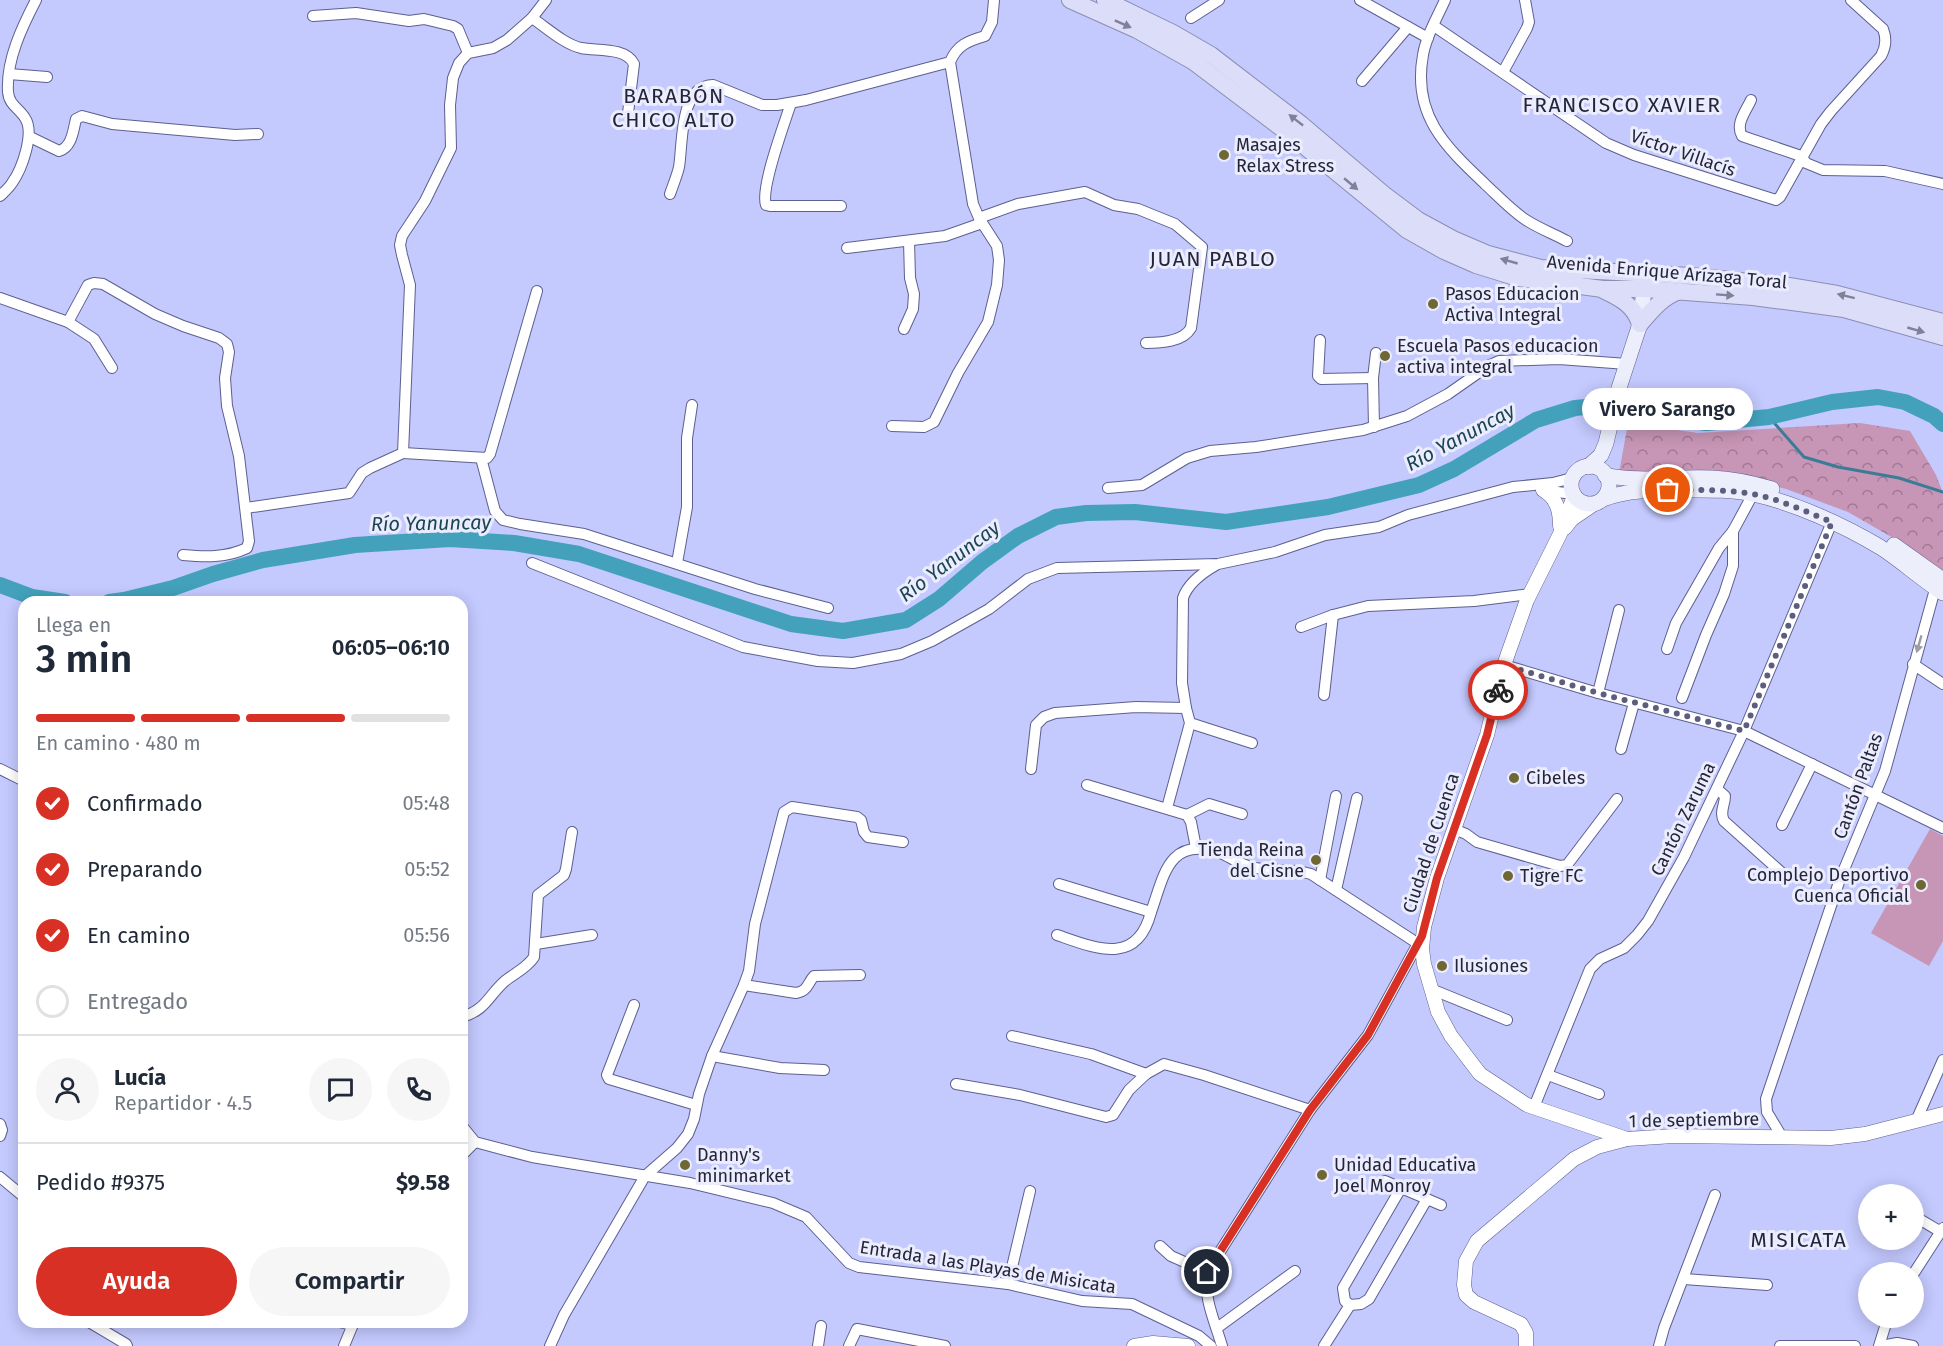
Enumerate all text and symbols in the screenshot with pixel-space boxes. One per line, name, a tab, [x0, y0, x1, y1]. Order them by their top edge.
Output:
one-way arrow	[1115, 20, 1132, 29]
district label: BARABÓN CHICO ALTO	[612, 83, 736, 133]
district label: FRANCISCO XAVIER	[1522, 92, 1722, 118]
one-way arrow	[1288, 113, 1304, 126]
street label: Víctor Villacís	[1628, 125, 1738, 181]
place label: Masajes Relax Stress	[1236, 134, 1334, 177]
marker: Masajes Relax Stress	[1217, 148, 1231, 162]
one-way arrow	[1343, 178, 1359, 191]
district label: JUAN PABLO	[1150, 246, 1276, 272]
street label: Avenida Enrique Arízaga Toral	[1546, 251, 1788, 293]
one-way arrow	[1500, 255, 1518, 265]
place label: Pasos Educacion Activa Integral	[1445, 283, 1580, 326]
one-way arrow	[1716, 290, 1735, 299]
one-way arrow	[1837, 291, 1855, 301]
marker: Pasos Educacion Activa Integral	[1426, 297, 1440, 311]
one-way arrow	[1907, 326, 1925, 335]
place label: Escuela Pasos educacion activa integral	[1397, 335, 1599, 378]
marker: Escuela Pasos educacion activa integral	[1378, 349, 1392, 363]
callout: Vivero Sarango	[1582, 388, 1754, 430]
text: Vivero Sarango	[1599, 397, 1736, 421]
water label: Río Yanuncay	[1401, 398, 1520, 476]
pin	[1642, 464, 1693, 515]
icon: bag	[1651, 473, 1684, 506]
water label: Río Yanuncay	[371, 510, 493, 536]
water label: Río Yanuncay	[894, 514, 1005, 607]
text: Llega en	[36, 613, 111, 637]
text: 06:05–06:10	[332, 634, 450, 661]
one-way arrow	[1913, 635, 1923, 653]
text: 3 min	[36, 636, 132, 682]
courier	[1468, 660, 1528, 720]
icon: bike	[1482, 674, 1515, 707]
street label: Cantón Paltas	[1829, 730, 1887, 842]
text: En camino · 480 m	[36, 731, 201, 755]
street label: Cantón Zaruma	[1646, 759, 1720, 879]
place label: Cibeles	[1526, 767, 1585, 789]
street label: Ciudad de Cuenca	[1398, 770, 1464, 916]
marker: Cibeles	[1507, 771, 1521, 785]
icon: check	[36, 787, 69, 820]
text: Confirmado	[87, 790, 203, 817]
text: 05:48	[402, 791, 450, 815]
place label: Tienda Reina del Cisne	[1198, 839, 1304, 882]
icon: check	[36, 853, 69, 886]
marker: Tienda Reina del Cisne	[1309, 853, 1323, 867]
text: Preparando	[87, 856, 203, 883]
text: 05:52	[404, 857, 450, 881]
place label: Complejo Deportivo Cuenca Oficial	[1747, 864, 1909, 907]
place label: Tigre FC	[1520, 865, 1583, 887]
marker: Tigre FC	[1501, 869, 1515, 883]
marker: Complejo Deportivo Cuenca Oficial	[1914, 878, 1928, 892]
icon: check	[36, 919, 69, 952]
text: En camino	[87, 922, 190, 949]
text: 05:56	[403, 923, 450, 947]
place label: Ilusiones	[1454, 955, 1528, 977]
marker: Ilusiones	[1435, 959, 1449, 973]
text: Entregado	[87, 988, 188, 1015]
button: person	[36, 1058, 99, 1121]
button: chat	[309, 1058, 372, 1121]
button: phone	[387, 1058, 450, 1121]
text: Lucía	[114, 1064, 166, 1091]
text: Repartidor · 4.5	[114, 1091, 252, 1115]
street label: 1 de septiembre	[1629, 1108, 1759, 1132]
place label: Danny's minimarket	[697, 1144, 791, 1187]
place label: Unidad Educativa Joel Monroy	[1334, 1154, 1476, 1197]
marker: Danny's minimarket	[678, 1158, 692, 1172]
marker: Unidad Educativa Joel Monroy	[1315, 1168, 1329, 1182]
text: Pedido #9375	[36, 1169, 165, 1196]
text: $9.58	[396, 1169, 450, 1196]
map controls	[1858, 1184, 1924, 1328]
button: +	[1858, 1184, 1924, 1250]
district label: MISICATA	[1751, 1227, 1847, 1253]
street label: Entrada a las Playas de Misicata	[858, 1236, 1118, 1298]
pin	[1181, 1246, 1232, 1297]
button: Ayuda	[36, 1247, 237, 1316]
button: Compartir	[249, 1247, 450, 1316]
icon: home	[1190, 1255, 1223, 1288]
button: −	[1858, 1262, 1924, 1328]

